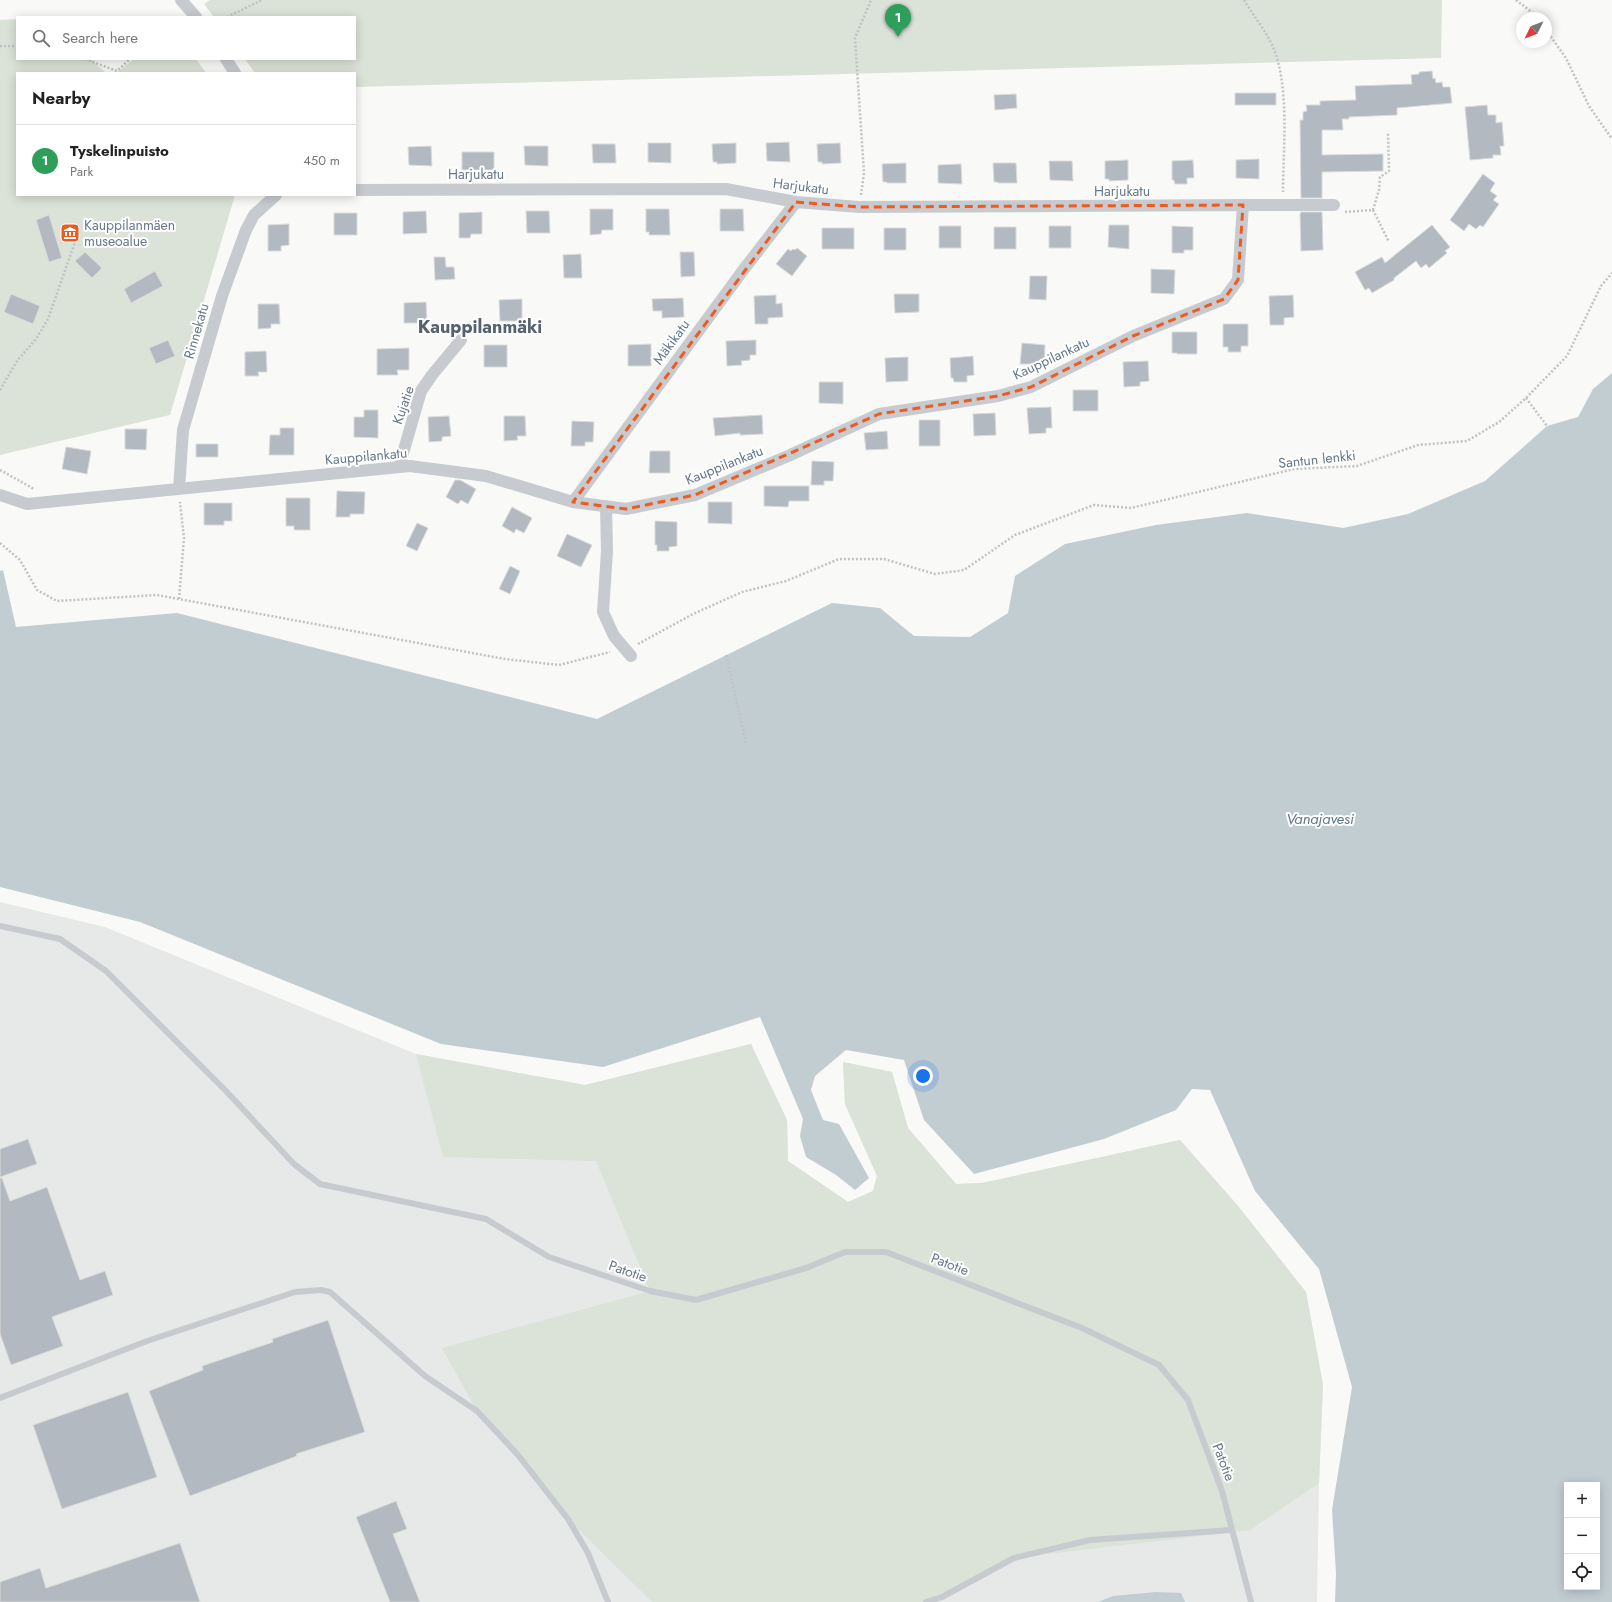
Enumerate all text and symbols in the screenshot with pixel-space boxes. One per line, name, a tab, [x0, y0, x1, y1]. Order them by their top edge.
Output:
pin: 1	[885, 4, 911, 37]
north arrow	[1516, 12, 1552, 48]
search box	[16, 16, 356, 60]
icon: search	[30, 27, 52, 49]
text: Search here	[62, 27, 138, 49]
text: Nearby	[32, 86, 90, 110]
text: Tyskelinpuisto	[70, 140, 169, 162]
text: 1	[42, 151, 48, 170]
text: 450 m	[303, 151, 340, 170]
text: Park	[70, 162, 93, 181]
street label: Harjukatu	[448, 164, 504, 184]
street label: Harjukatu	[772, 173, 830, 199]
street label: Harjukatu	[1094, 181, 1150, 201]
place label: Kauppilanmäen museoalue	[84, 215, 175, 251]
museum icon: Kauppilanmäen museoalue	[59, 222, 81, 244]
street label: Rinnekatu	[179, 301, 213, 361]
district label: Kauppilanmäki	[418, 314, 542, 340]
street label: Mäkikatu	[648, 315, 694, 369]
street label: Kauppilankatu	[1009, 332, 1093, 384]
street label: Kujatie	[387, 383, 419, 427]
street label: Kauppilankatu	[682, 440, 766, 490]
street label: Kauppilankatu	[324, 442, 408, 470]
street label: Santun lenkki	[1277, 445, 1357, 473]
water label: Vanajavesi	[1286, 808, 1354, 830]
your location	[913, 1066, 933, 1086]
street label: Patotie	[928, 1248, 972, 1280]
street label: Patotie	[606, 1255, 650, 1287]
street label: Patotie	[1208, 1440, 1240, 1484]
map controls	[1564, 1482, 1600, 1590]
button: +	[1564, 1482, 1600, 1518]
button: −	[1564, 1518, 1600, 1554]
button: locate	[1564, 1554, 1600, 1590]

